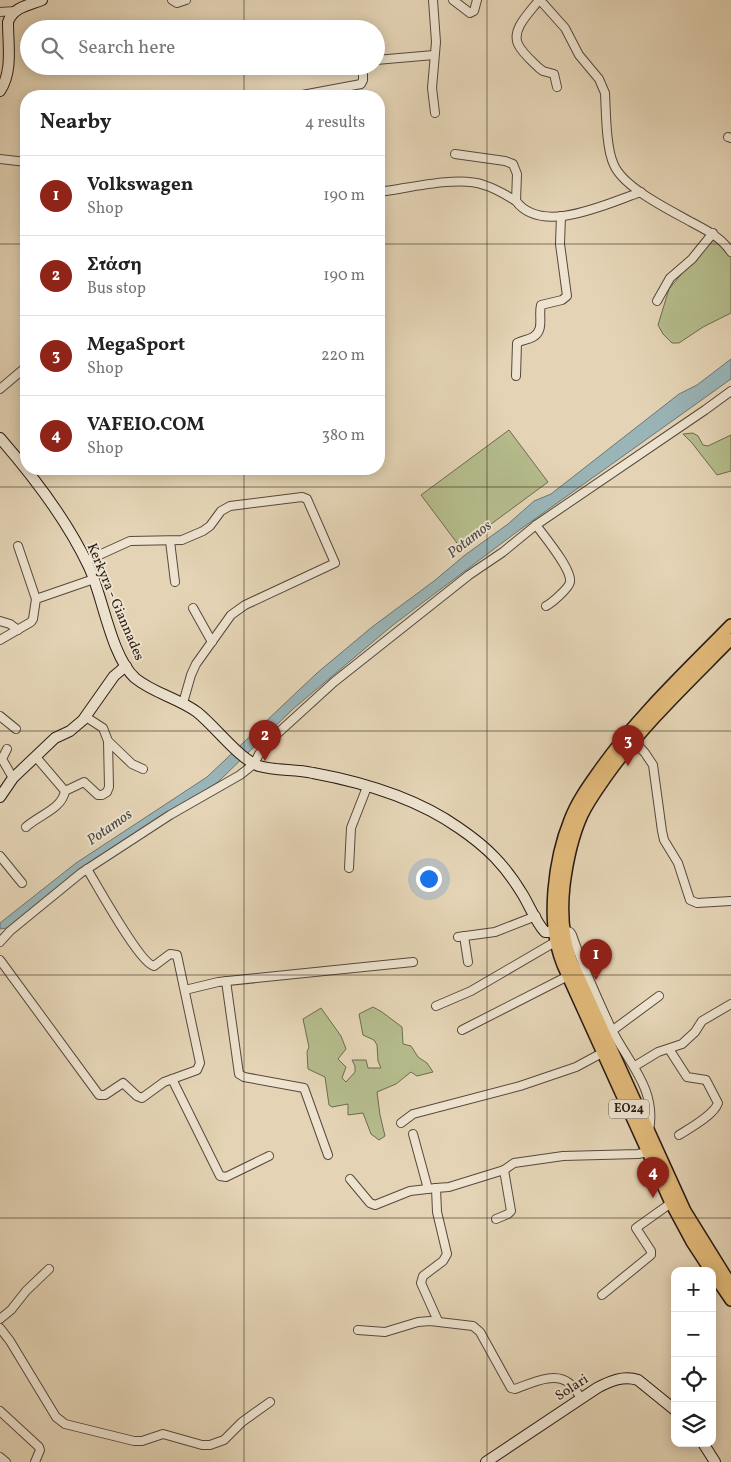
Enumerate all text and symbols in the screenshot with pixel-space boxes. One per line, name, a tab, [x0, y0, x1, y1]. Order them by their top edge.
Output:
search box	[20, 20, 385, 75]
icon: search	[38, 34, 66, 62]
text: Search here	[78, 35, 175, 61]
text: Nearby	[40, 108, 111, 137]
text: 4 results	[305, 112, 365, 134]
text: Volkswagen	[87, 172, 193, 198]
text: 1	[53, 185, 59, 207]
text: 190 m	[323, 185, 365, 207]
text: Shop	[87, 198, 123, 220]
text: Στάση	[87, 252, 142, 278]
text: 2	[52, 265, 60, 287]
text: 190 m	[323, 265, 365, 287]
text: Bus stop	[87, 278, 146, 300]
text: MegaSport	[87, 332, 185, 358]
text: 3	[52, 345, 60, 367]
text: 220 m	[321, 345, 365, 367]
text: Shop	[87, 358, 123, 380]
text: VAFEIO.COM	[87, 412, 205, 438]
text: 4	[51, 425, 61, 447]
text: 380 m	[322, 425, 365, 447]
text: Shop	[87, 438, 123, 460]
water label: Potamos	[443, 516, 497, 564]
street label: Kerkyra - Giannades	[82, 540, 148, 664]
pin: 2	[249, 720, 281, 761]
pin: 3	[612, 725, 644, 766]
water label: Potamos	[83, 804, 137, 851]
your location	[416, 866, 442, 892]
pin: 1	[580, 939, 612, 980]
road number: ΕΟ24	[609, 1100, 649, 1118]
pin: 4	[637, 1157, 669, 1198]
map controls	[671, 1267, 716, 1447]
button: +	[671, 1267, 716, 1312]
button: −	[671, 1312, 716, 1357]
button: locate	[671, 1357, 716, 1402]
street label: Solari	[552, 1370, 592, 1406]
button: layers	[671, 1402, 716, 1447]

